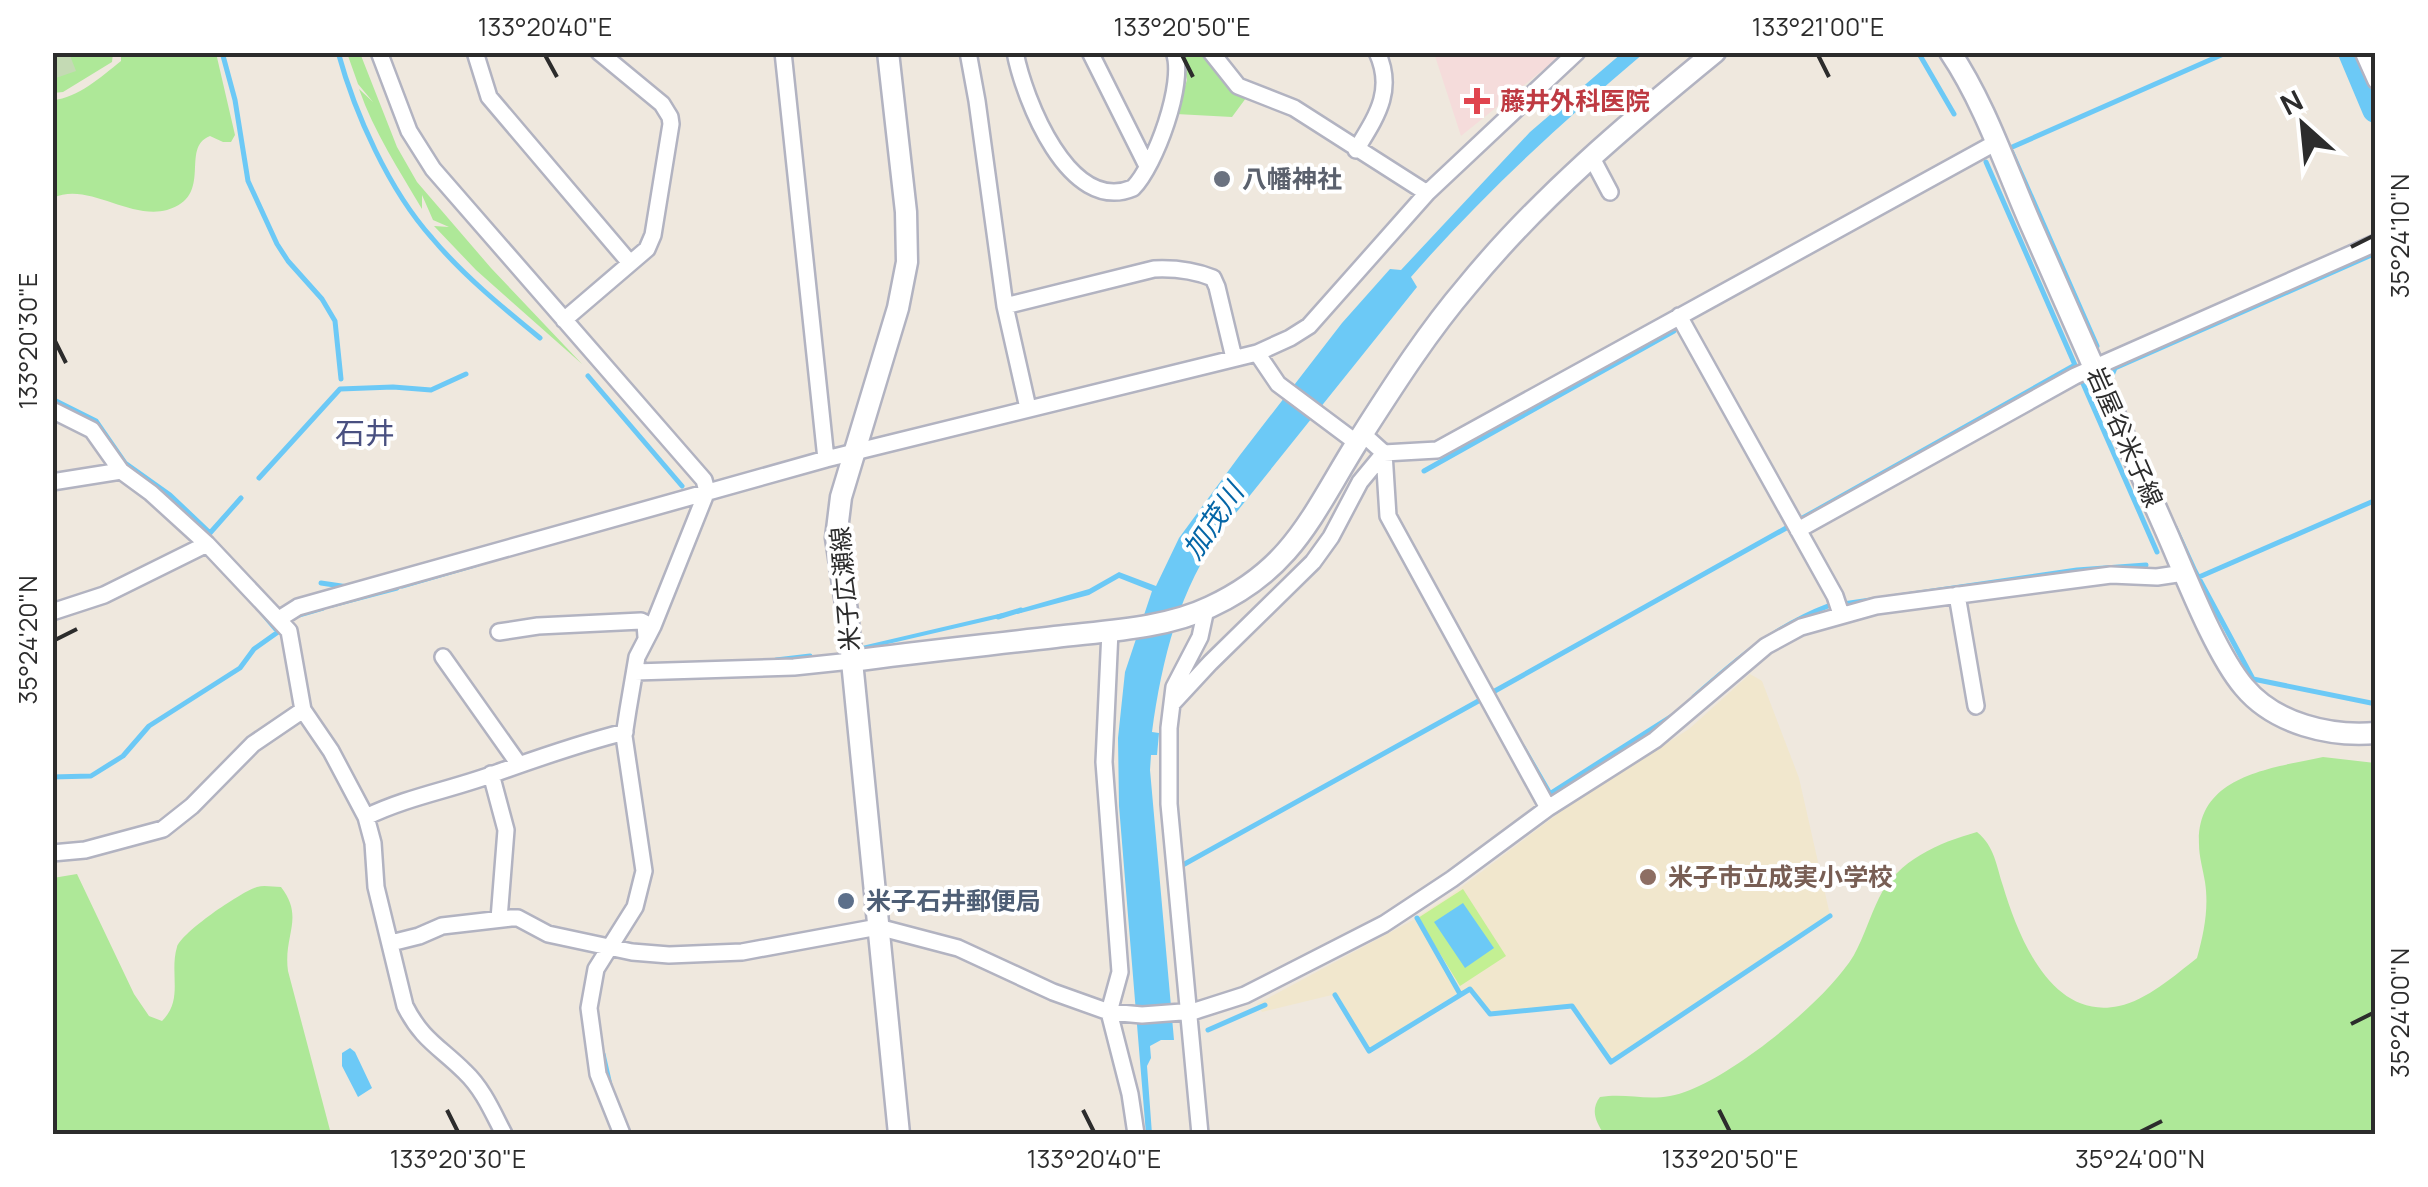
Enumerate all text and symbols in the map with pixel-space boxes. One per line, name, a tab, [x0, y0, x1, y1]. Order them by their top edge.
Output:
text: 133°20'40"E	[478, 9, 612, 44]
text: 133°20'50"E	[1113, 9, 1251, 44]
text: 133°21'00"E	[1752, 9, 1884, 44]
north arrow	[2253, 75, 2353, 175]
text: N	[2274, 80, 2309, 123]
place label: 藤井外科医院	[1500, 83, 1650, 118]
marker: 藤井外科医院	[1464, 88, 1490, 114]
place label: 八幡神社	[1242, 161, 1342, 196]
marker: 八幡神社	[1211, 168, 1233, 190]
text: 35°24'10"N	[2382, 174, 2417, 298]
text: 133°20'30"E	[10, 273, 45, 409]
street label: 岩屋谷米子線	[2079, 361, 2172, 512]
district label: 石井	[335, 412, 395, 453]
water label: 加茂川	[1173, 473, 1253, 566]
street label: 米子広瀬線	[822, 525, 867, 653]
text: 35°24'20"N	[10, 575, 45, 705]
place label: 米子市立成実小学校	[1668, 859, 1893, 894]
marker: 米子市立成実小学校	[1637, 866, 1659, 888]
place label: 米子石井郵便局	[866, 883, 1041, 918]
marker: 米子石井郵便局	[835, 890, 857, 912]
text: 35°24'00"N	[2382, 948, 2417, 1078]
text: 133°20'30"E	[390, 1141, 526, 1176]
text: 133°20'40"E	[1027, 1141, 1161, 1176]
text: 133°20'50"E	[1661, 1141, 1799, 1176]
text: 35°24'00"N	[2075, 1141, 2205, 1176]

